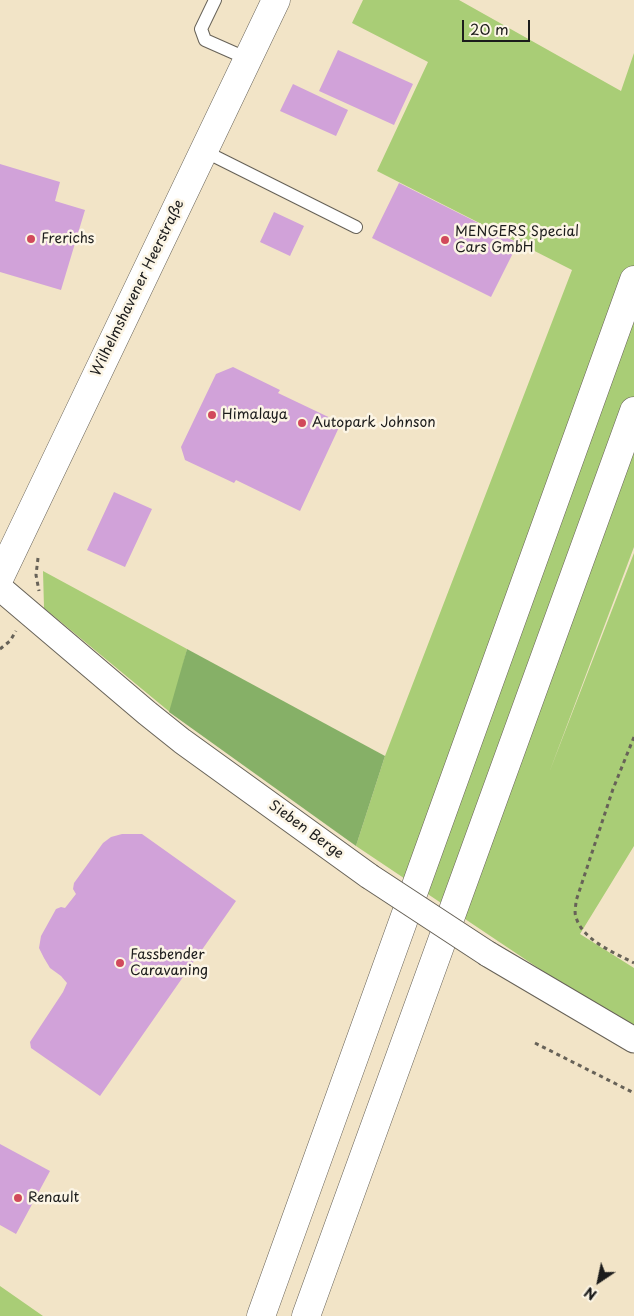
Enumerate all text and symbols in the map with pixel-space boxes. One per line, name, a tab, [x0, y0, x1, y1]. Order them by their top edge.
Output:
scale bar	[464, 10, 532, 42]
text: 20 m	[470, 17, 509, 40]
street label: Wilhelmshavener Heerstraße	[88, 197, 188, 379]
place label: MENGERS Special Cars GmbH	[455, 224, 579, 256]
place label: Frerichs	[41, 231, 94, 247]
marker: Frerichs	[25, 233, 37, 245]
marker: MENGERS Special Cars GmbH	[439, 234, 451, 246]
place label: Himalaya	[222, 407, 288, 423]
marker: Himalaya	[206, 409, 218, 421]
place label: Autopark Johnson	[312, 415, 436, 431]
marker: Autopark Johnson	[296, 417, 308, 429]
street label: Sieben Berge	[265, 797, 347, 863]
place label: Fassbender Caravaning	[130, 947, 208, 980]
marker: Fassbender Caravaning	[114, 957, 126, 969]
place label: Renault	[28, 1190, 79, 1206]
marker: Renault	[12, 1192, 24, 1204]
north arrow	[574, 1256, 624, 1306]
text: N	[580, 1282, 601, 1306]

